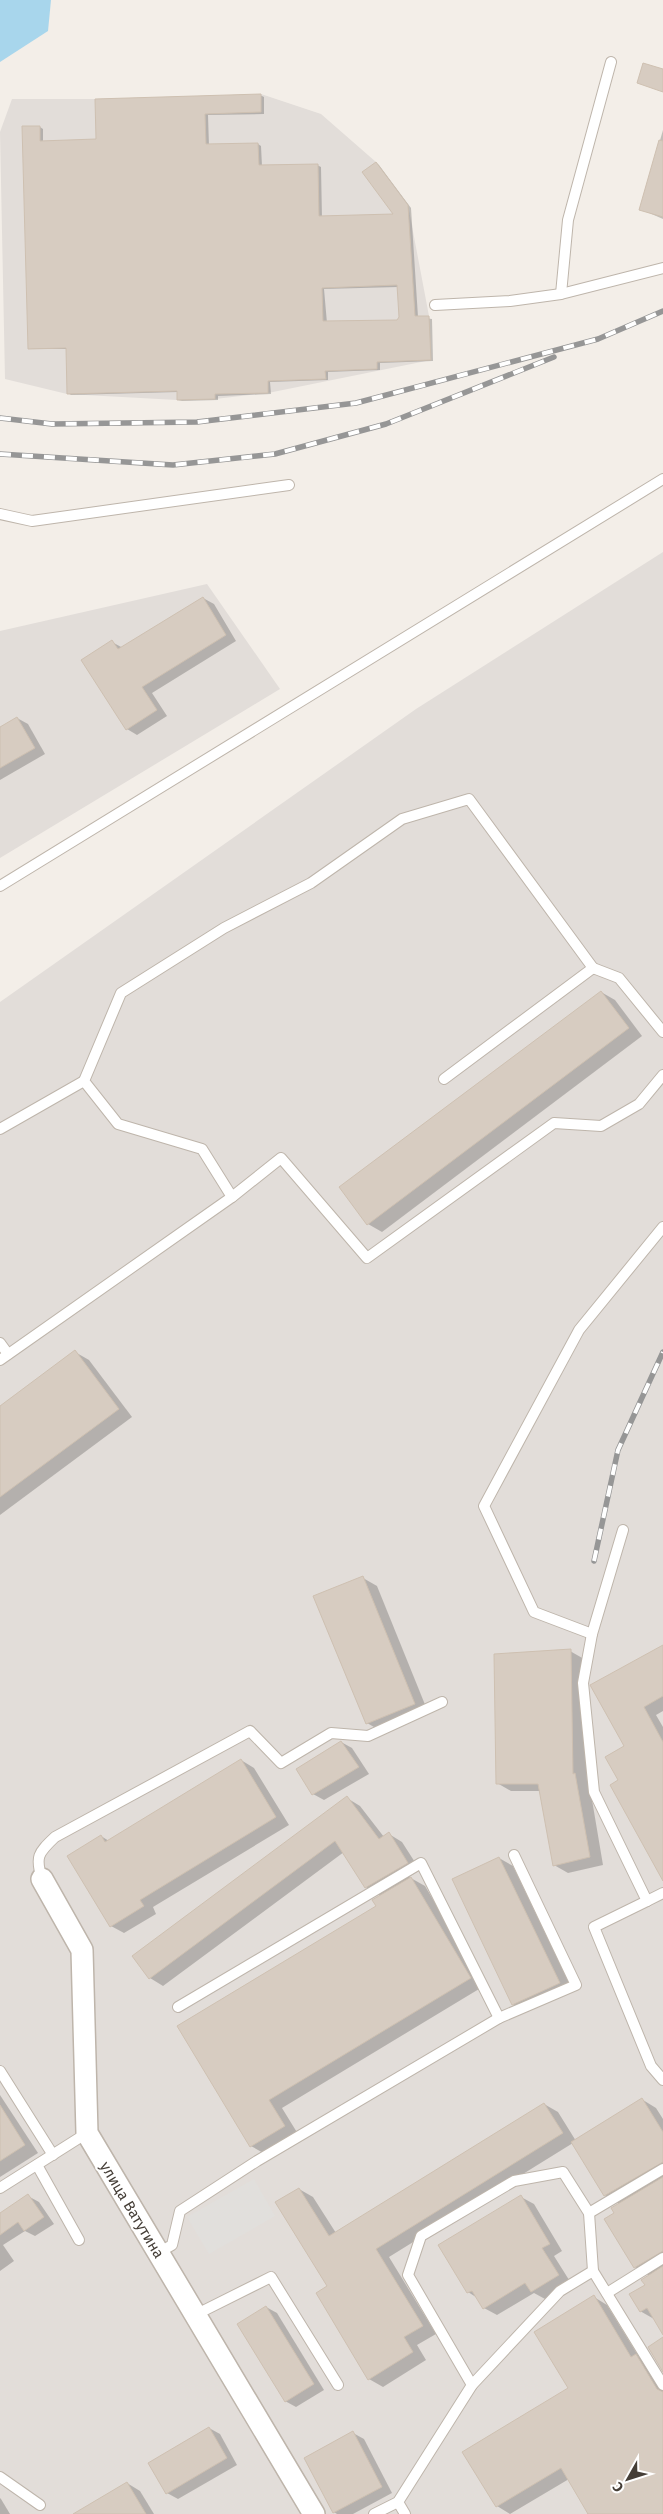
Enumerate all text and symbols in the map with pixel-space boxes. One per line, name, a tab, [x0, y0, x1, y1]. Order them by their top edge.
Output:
street label: улица Ватутина	[96, 2158, 168, 2262]
north arrow	[603, 2454, 653, 2504]
text: С	[609, 2478, 627, 2495]

